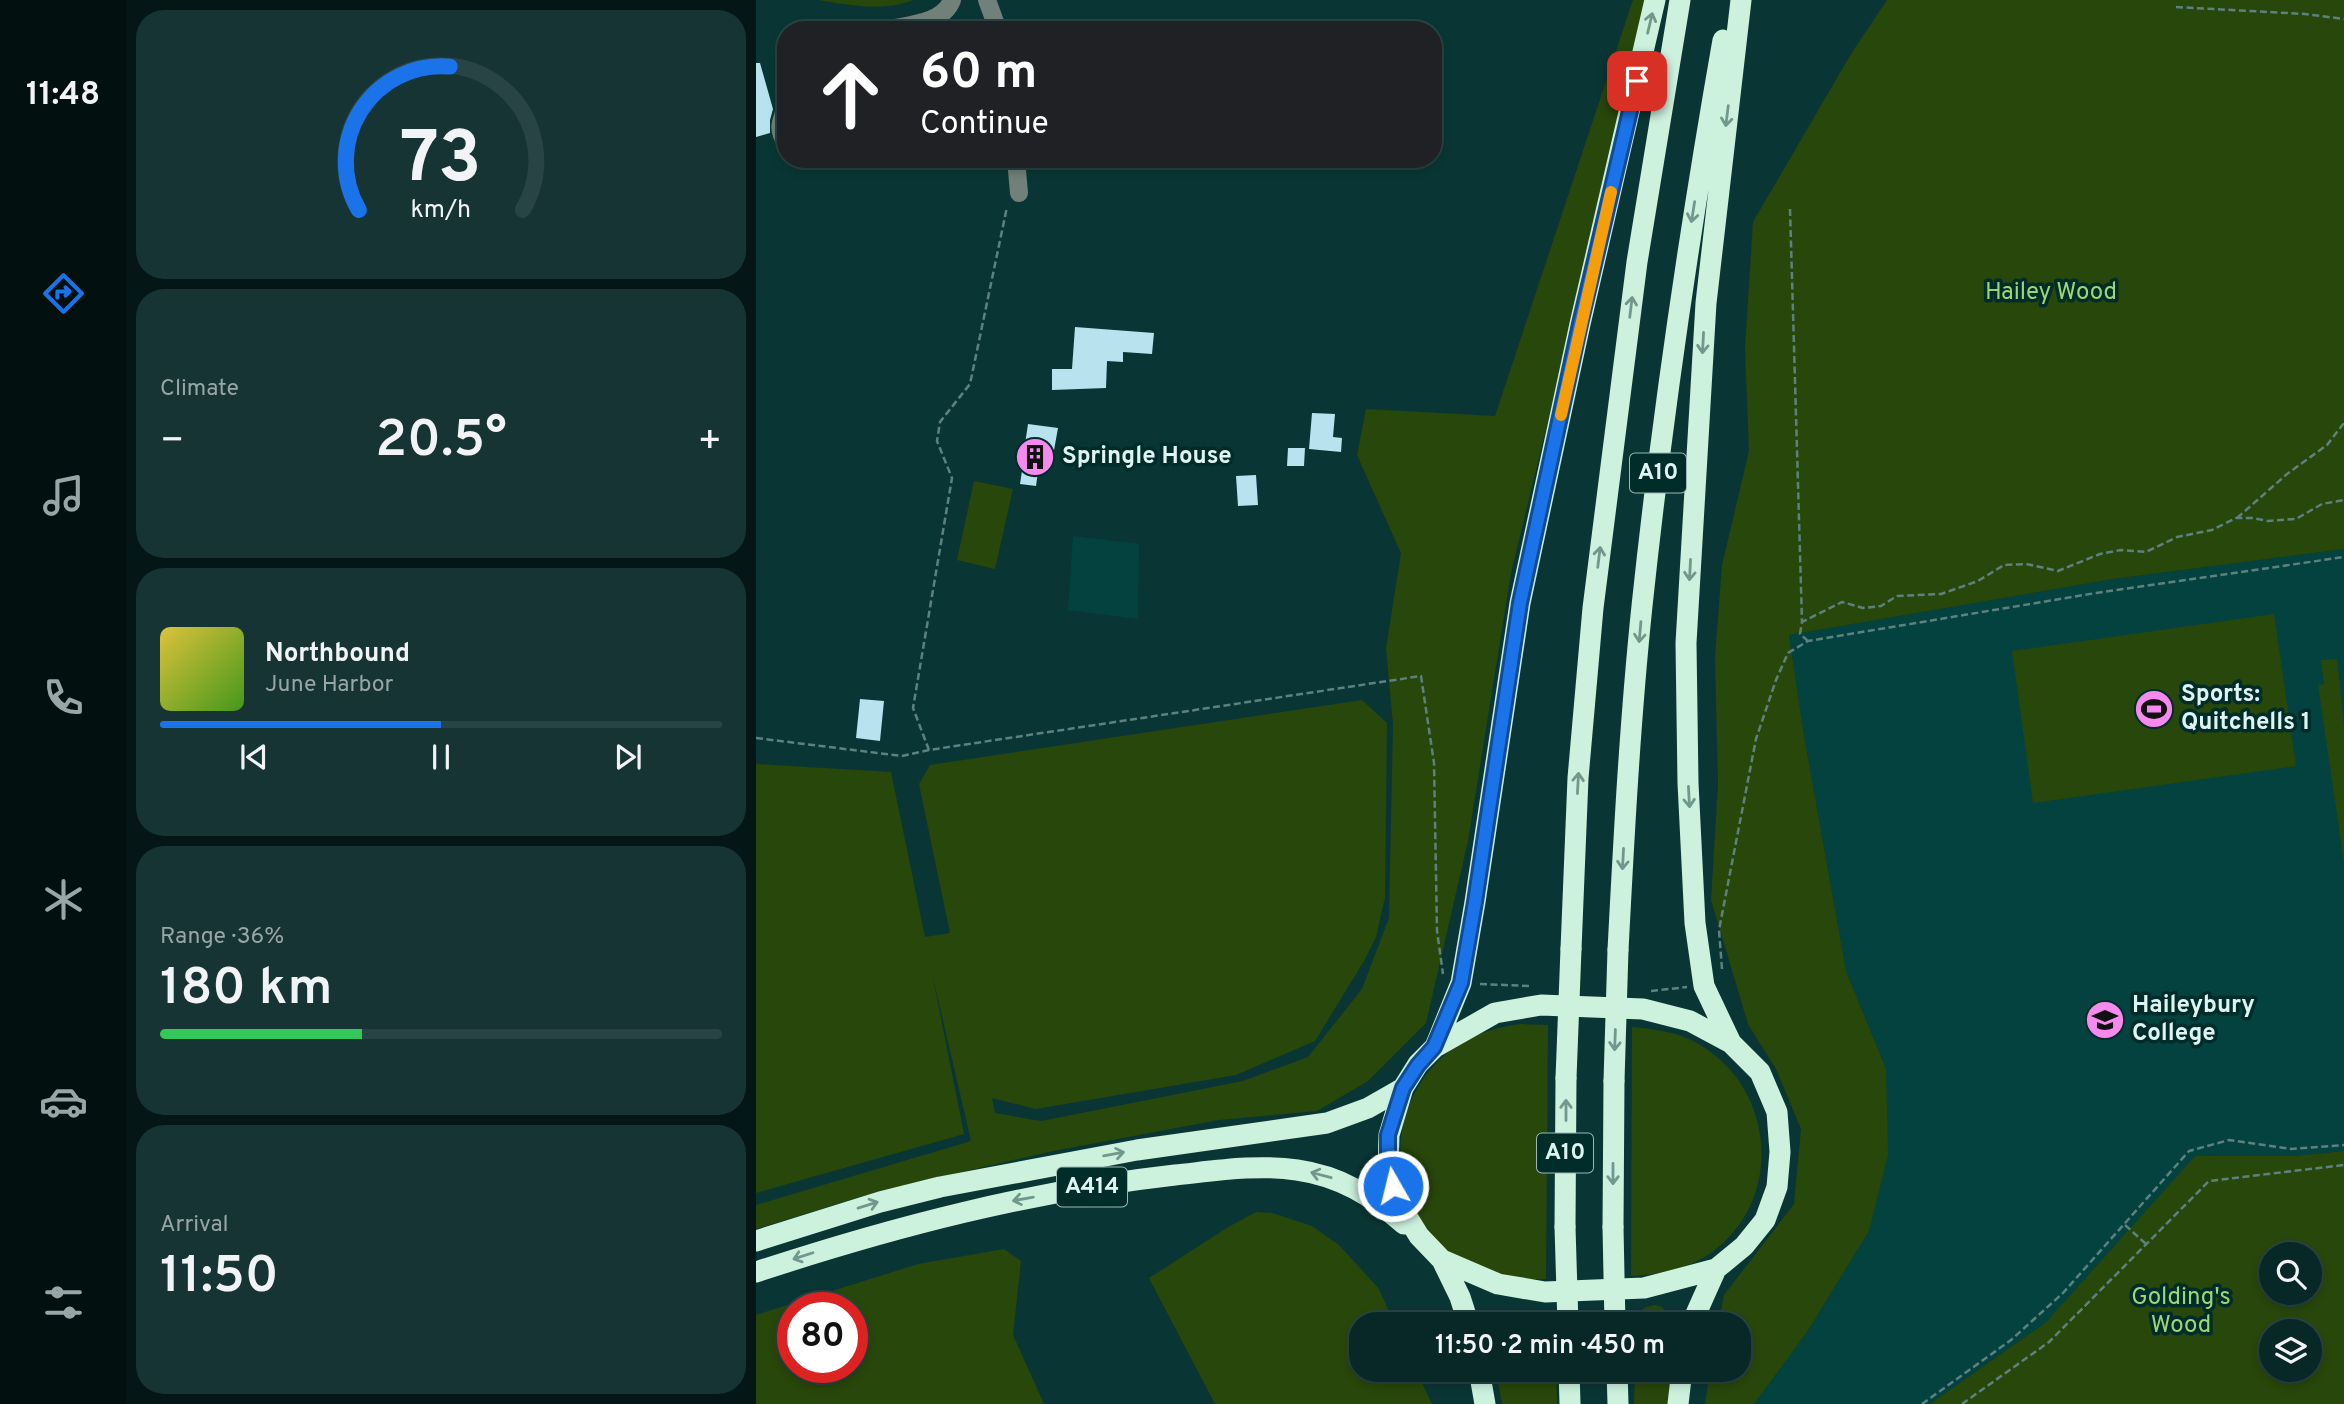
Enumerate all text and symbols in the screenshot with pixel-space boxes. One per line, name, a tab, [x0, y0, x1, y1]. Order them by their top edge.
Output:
one-way arrow	[1644, 12, 1657, 35]
text: 60 m	[920, 44, 1038, 106]
icon: ahead	[805, 49, 896, 140]
pin	[1607, 51, 1667, 111]
icon: arrive	[1618, 62, 1656, 100]
text: 11:48	[26, 76, 100, 116]
text: Continue	[920, 105, 1049, 145]
one-way arrow	[1721, 105, 1734, 127]
text: 73	[400, 117, 482, 209]
text: km/h	[411, 195, 471, 227]
one-way arrow	[1686, 200, 1699, 223]
icon: directions	[39, 269, 88, 318]
park label: Hailey Wood	[1985, 278, 2117, 308]
one-way arrow	[1625, 296, 1638, 318]
one-way arrow	[1697, 331, 1710, 354]
text: Climate	[160, 375, 239, 404]
text: 20.5°	[375, 409, 507, 475]
text: −	[160, 418, 185, 467]
text: +	[697, 418, 722, 467]
building icon: Springle House	[1014, 436, 1056, 478]
place label: Springle House	[1062, 442, 1232, 472]
road number: A10	[1630, 453, 1686, 492]
icon: music	[39, 471, 88, 520]
one-way arrow	[1593, 546, 1606, 568]
one-way arrow	[1683, 558, 1696, 581]
one-way arrow	[1633, 620, 1646, 643]
text: Northbound	[265, 638, 410, 671]
text: June Harbor	[265, 671, 393, 700]
icon: phone	[39, 673, 88, 722]
place label: Sports: Quitchells 1	[2181, 680, 2311, 738]
sports icon: Sports: Quitchells 1	[2133, 688, 2175, 730]
icon: previous	[235, 738, 273, 776]
icon: pause	[422, 738, 460, 776]
icon: next	[609, 738, 647, 776]
one-way arrow	[1572, 772, 1585, 795]
one-way arrow	[1682, 785, 1695, 808]
one-way arrow	[1616, 847, 1629, 870]
icon: climate	[39, 875, 88, 924]
text: Range · 36%	[160, 923, 284, 952]
text: 180 km	[160, 957, 333, 1023]
place label: Haileybury College	[2132, 991, 2255, 1049]
school or university icon: Haileybury College	[2084, 999, 2126, 1041]
one-way arrow	[1609, 1028, 1622, 1051]
icon: car	[39, 1077, 88, 1126]
one-way arrow	[1559, 1099, 1573, 1122]
road number: A10	[1537, 1134, 1593, 1172]
one-way arrow	[1102, 1147, 1125, 1160]
position arrow	[1356, 1149, 1430, 1223]
one-way arrow	[1606, 1162, 1620, 1185]
road number: A414	[1057, 1168, 1127, 1206]
one-way arrow	[1310, 1168, 1332, 1181]
one-way arrow	[1012, 1193, 1035, 1206]
one-way arrow	[856, 1198, 878, 1211]
text: Arrival	[160, 1211, 229, 1240]
map controls	[2259, 1242, 2322, 1382]
button: search	[2259, 1242, 2322, 1305]
text: 11:50	[160, 1245, 279, 1311]
one-way arrow	[792, 1251, 814, 1264]
icon: filters	[39, 1278, 88, 1327]
park label: Golding's Wood	[2131, 1283, 2231, 1341]
speed limit sign: 80	[777, 1292, 868, 1383]
button: layers	[2259, 1319, 2322, 1382]
text: 11:50 · 2 min · 450 m	[1435, 1330, 1665, 1363]

